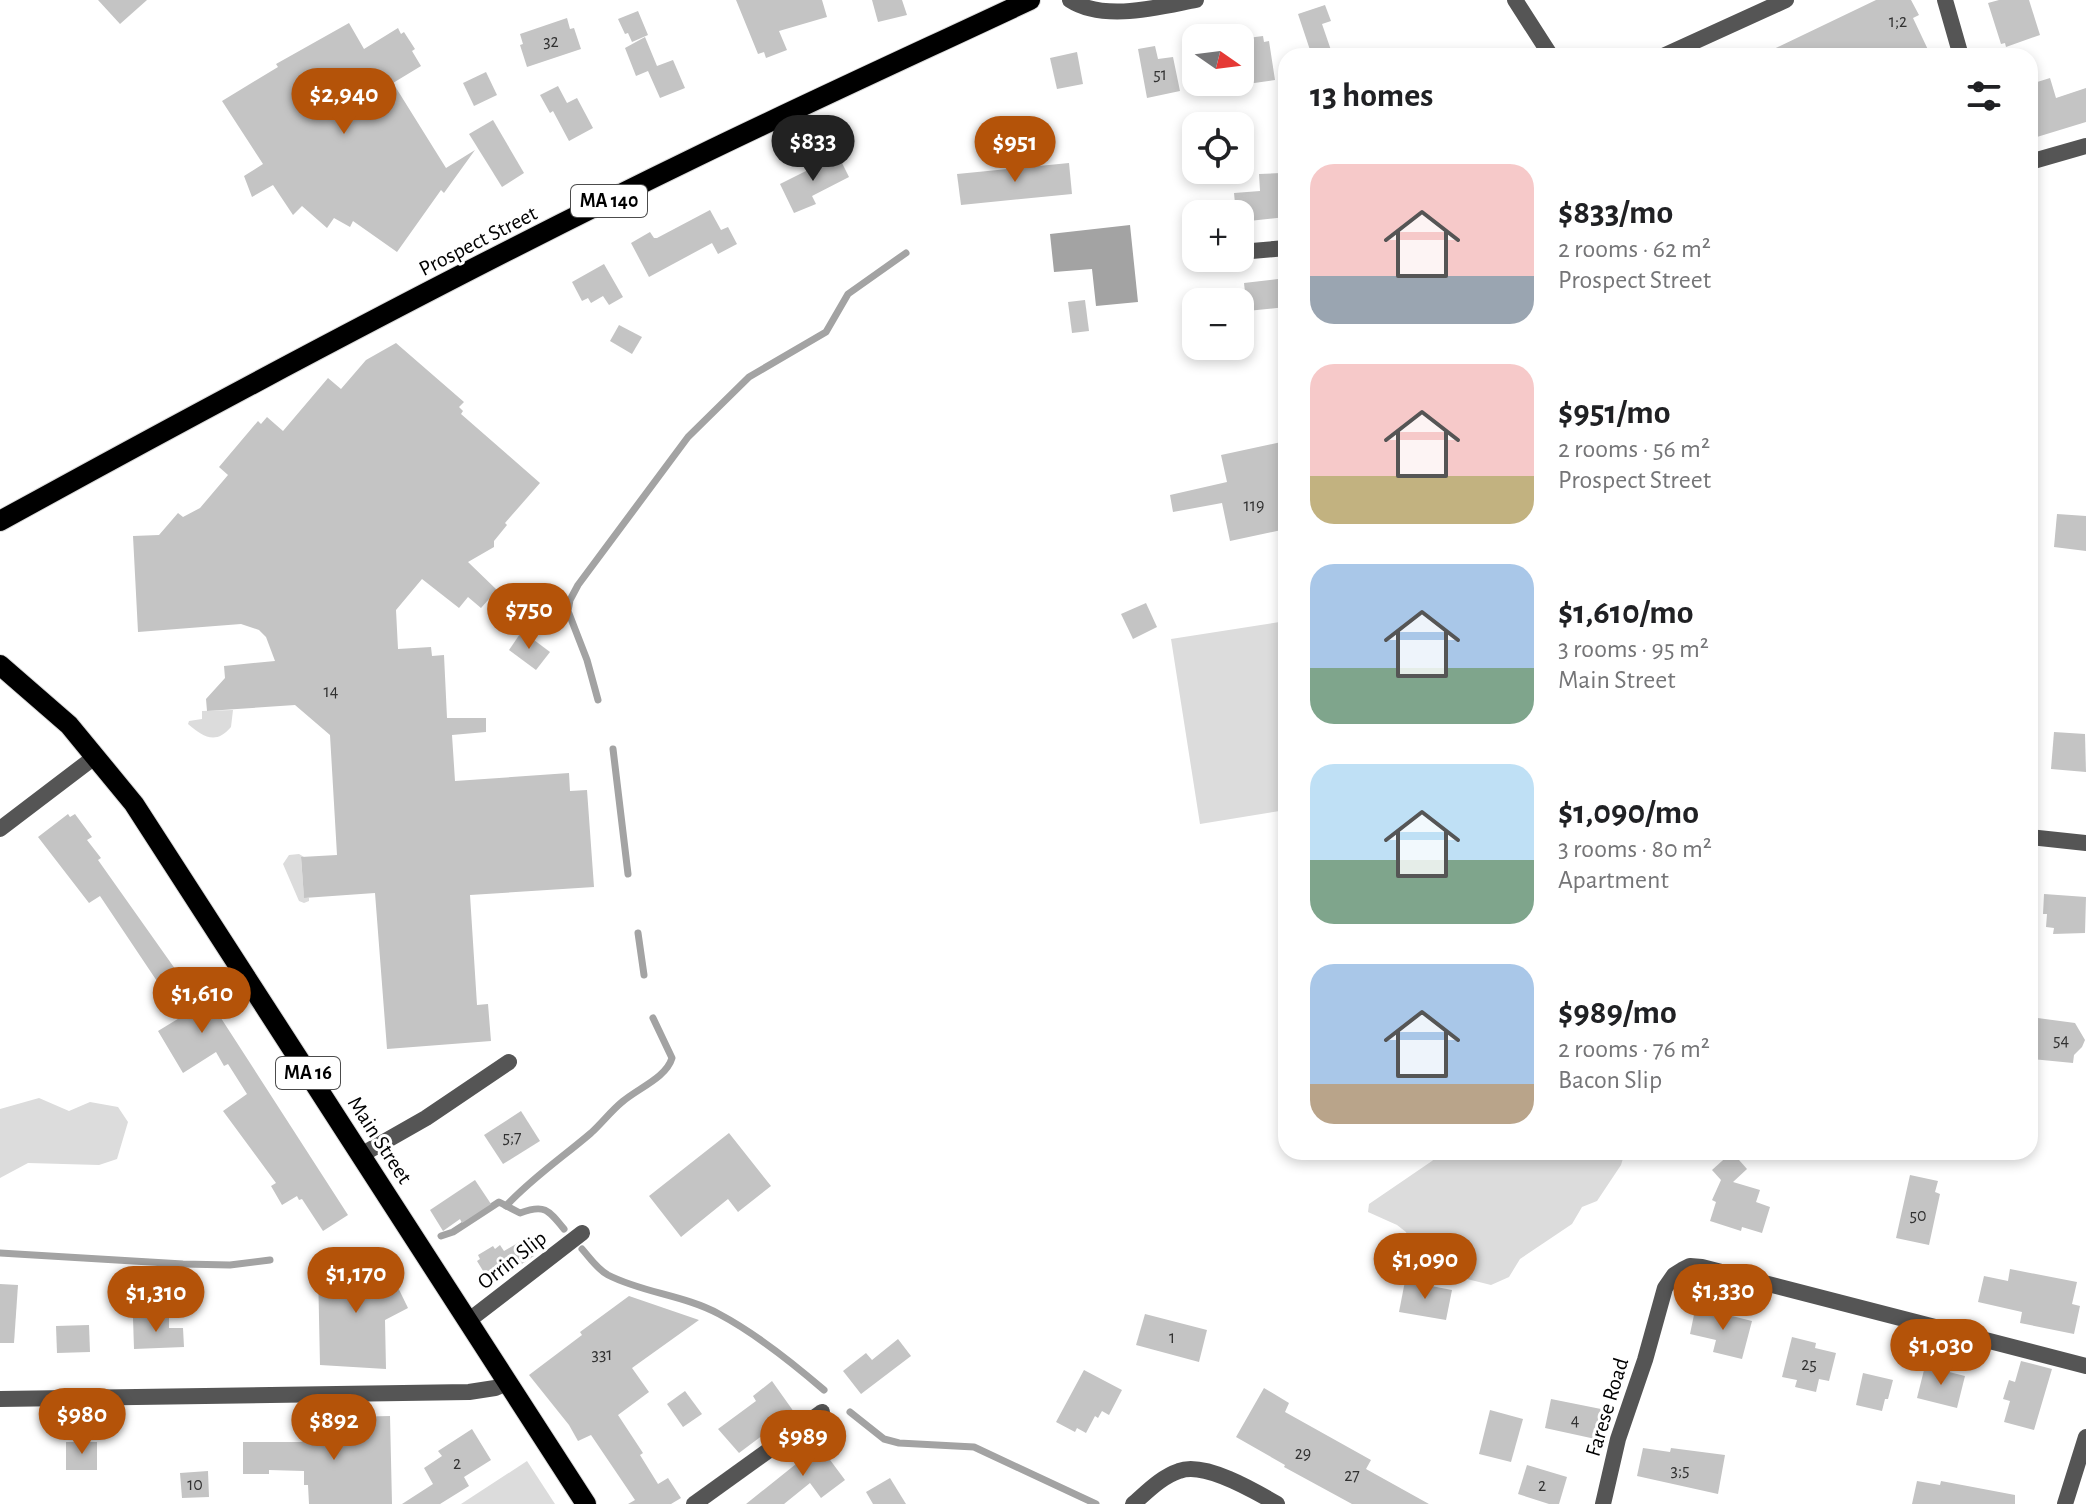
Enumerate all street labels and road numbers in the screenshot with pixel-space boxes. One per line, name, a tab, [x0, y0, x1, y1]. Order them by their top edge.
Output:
road number: MA 140	[571, 185, 647, 217]
street label: Prospect Street	[415, 202, 541, 280]
road number: MA 16	[276, 1057, 340, 1089]
street label: Main Street	[344, 1092, 416, 1188]
street label: Orrin Slip	[473, 1227, 551, 1293]
street label: Farese Road	[1582, 1355, 1632, 1459]

